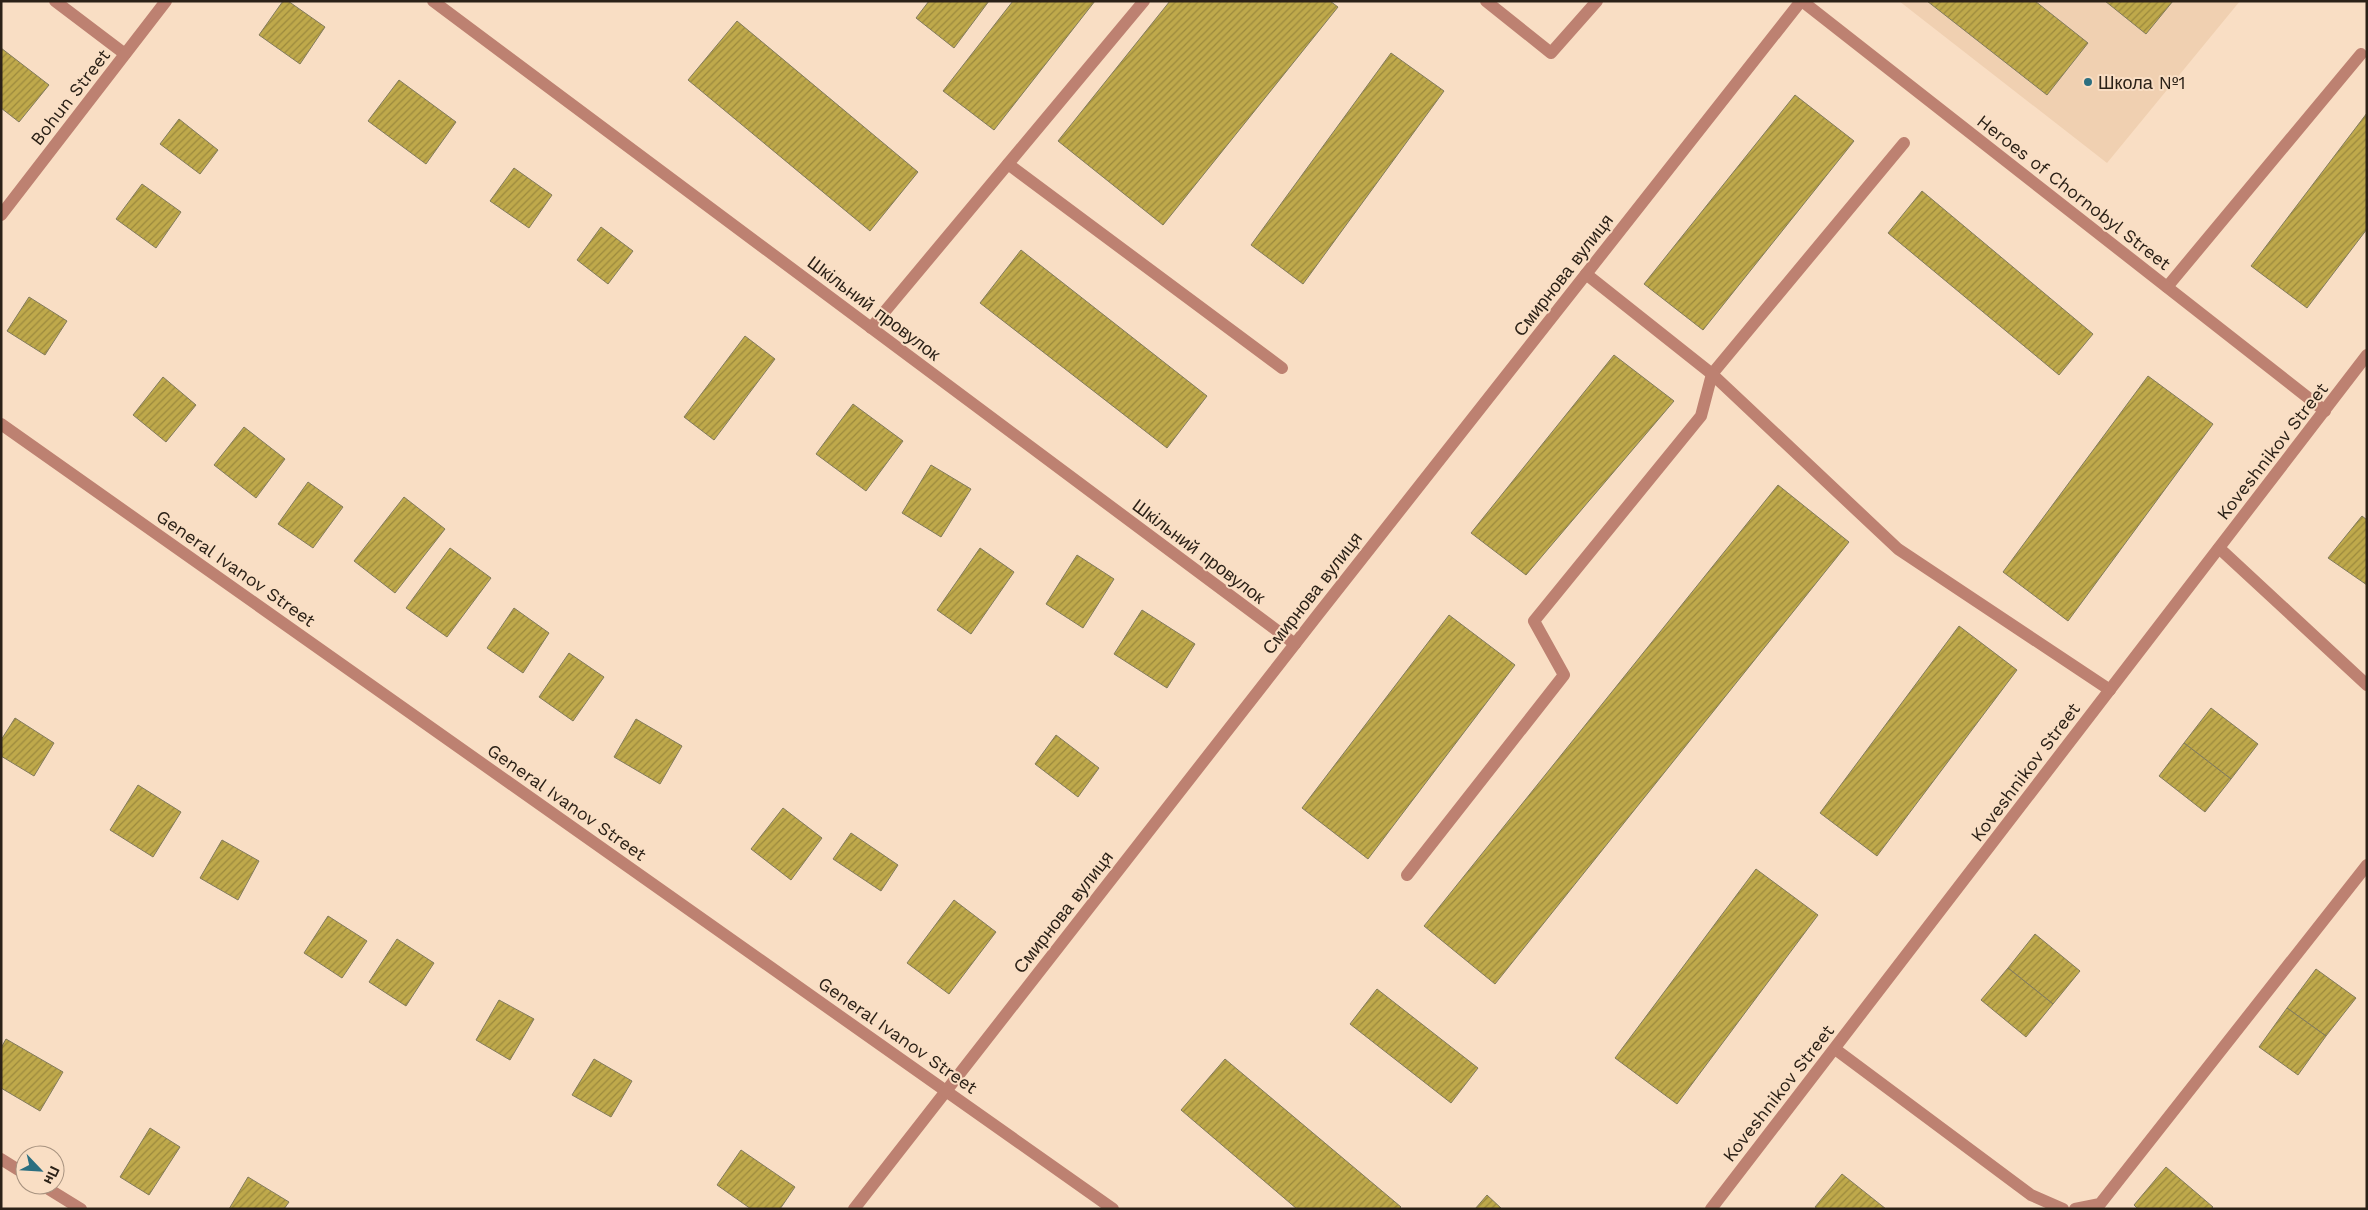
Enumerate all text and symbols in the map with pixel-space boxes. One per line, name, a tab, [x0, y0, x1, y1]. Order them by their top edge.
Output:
street label: Bohun Street	[26, 44, 114, 149]
place label: Школа №1	[2098, 72, 2186, 93]
marker: Школа №1	[2082, 76, 2094, 88]
street label: Heroes of Chornobyl Street	[1973, 110, 2175, 274]
street label: Смирнова вулиця	[1509, 210, 1617, 340]
street label: Шкільний провулок	[804, 251, 945, 365]
street label: Koveshnikov Street	[2212, 378, 2332, 524]
street label: Шкільний провулок	[1129, 494, 1270, 608]
street label: General Ivanov Street	[153, 505, 320, 631]
street label: Смирнова вулиця	[1258, 528, 1366, 658]
street label: Koveshnikov Street	[1966, 698, 2084, 845]
street label: General Ivanov Street	[484, 739, 651, 865]
street label: Смирнова вулиця	[1009, 847, 1117, 977]
street label: General Ivanov Street	[815, 972, 982, 1098]
street label: Koveshnikov Street	[1718, 1020, 1838, 1166]
north arrow	[15, 1145, 65, 1195]
text: Пн	[41, 1164, 63, 1187]

